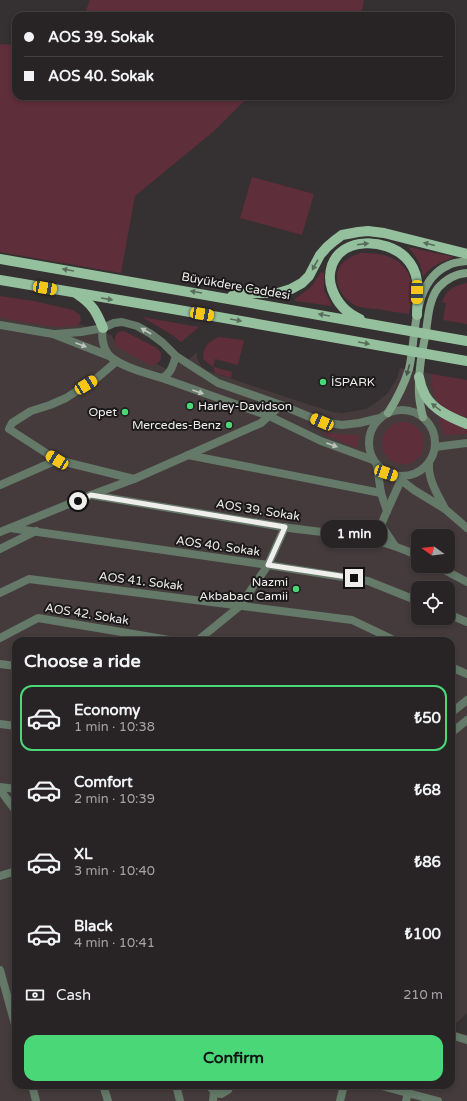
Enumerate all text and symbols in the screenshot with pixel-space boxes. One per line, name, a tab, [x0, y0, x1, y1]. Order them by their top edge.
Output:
text: AOS 39. Sokak	[48, 28, 154, 46]
text: AOS 40. Sokak	[48, 67, 154, 85]
one-way arrow	[357, 241, 369, 247]
one-way arrow	[423, 241, 435, 247]
one-way arrow	[312, 259, 318, 271]
one-way arrow	[62, 267, 74, 273]
street label: Büyükdere Caddesi	[181, 270, 291, 302]
car	[32, 280, 58, 296]
car	[411, 280, 423, 304]
one-way arrow	[190, 289, 202, 295]
one-way arrow	[101, 296, 113, 302]
car	[189, 306, 215, 322]
one-way arrow	[318, 312, 330, 318]
one-way arrow	[229, 317, 242, 323]
one-way arrow	[140, 328, 152, 335]
one-way arrow	[357, 340, 370, 346]
one-way arrow	[75, 342, 87, 348]
one-way arrow	[404, 364, 410, 376]
car	[73, 374, 99, 396]
place label: İSPARK	[331, 375, 375, 389]
marker: İSPARK	[318, 377, 328, 387]
one-way arrow	[193, 389, 205, 395]
place label: Harley-Davidson	[198, 399, 292, 413]
marker: Harley-Davidson	[185, 401, 195, 411]
one-way arrow	[431, 402, 442, 411]
place label: Opet	[88, 405, 117, 419]
marker: Opet	[120, 407, 130, 417]
car	[309, 412, 335, 432]
place label: Mercedes-Benz	[132, 418, 221, 432]
marker: Mercedes-Benz	[224, 420, 234, 430]
one-way arrow	[326, 443, 338, 449]
car	[44, 449, 70, 471]
car	[373, 463, 399, 483]
route start	[69, 492, 87, 510]
street label: AOS 39. Sokak	[215, 496, 301, 524]
callout: 1 min	[321, 520, 387, 548]
text: 1 min	[337, 526, 371, 542]
north arrow	[411, 529, 455, 573]
map controls	[411, 529, 455, 625]
street label: AOS 40. Sokak	[175, 533, 261, 559]
street label: AOS 41. Sokak	[98, 569, 184, 593]
route end	[345, 569, 363, 587]
place label: Nazmi Akbabacı Camii	[199, 575, 288, 603]
button: locate	[411, 581, 455, 625]
marker: Nazmi Akbabacı Camii	[291, 584, 301, 594]
street label: AOS 42. Sokak	[44, 600, 130, 628]
text: Choose a ride	[24, 650, 141, 672]
icon: car	[26, 700, 62, 736]
text: Economy	[74, 701, 140, 719]
text: ₺50	[414, 709, 441, 727]
text: 1 min · 10:38	[74, 719, 155, 735]
icon: car	[26, 772, 62, 808]
text: Comfort	[74, 773, 133, 791]
text: ₺68	[414, 781, 441, 799]
text: 2 min · 10:39	[74, 791, 155, 807]
icon: car	[26, 844, 62, 880]
text: XL	[74, 845, 93, 863]
text: ₺86	[414, 853, 441, 871]
text: 3 min · 10:40	[74, 863, 155, 879]
icon: car	[26, 916, 62, 952]
text: Black	[74, 917, 113, 935]
text: ₺100	[405, 925, 441, 943]
text: 4 min · 10:41	[74, 935, 155, 951]
icon: cash	[24, 984, 46, 1006]
text: Cash	[56, 986, 91, 1004]
text: 210 m	[403, 987, 443, 1003]
button: Confirm	[24, 1035, 443, 1081]

